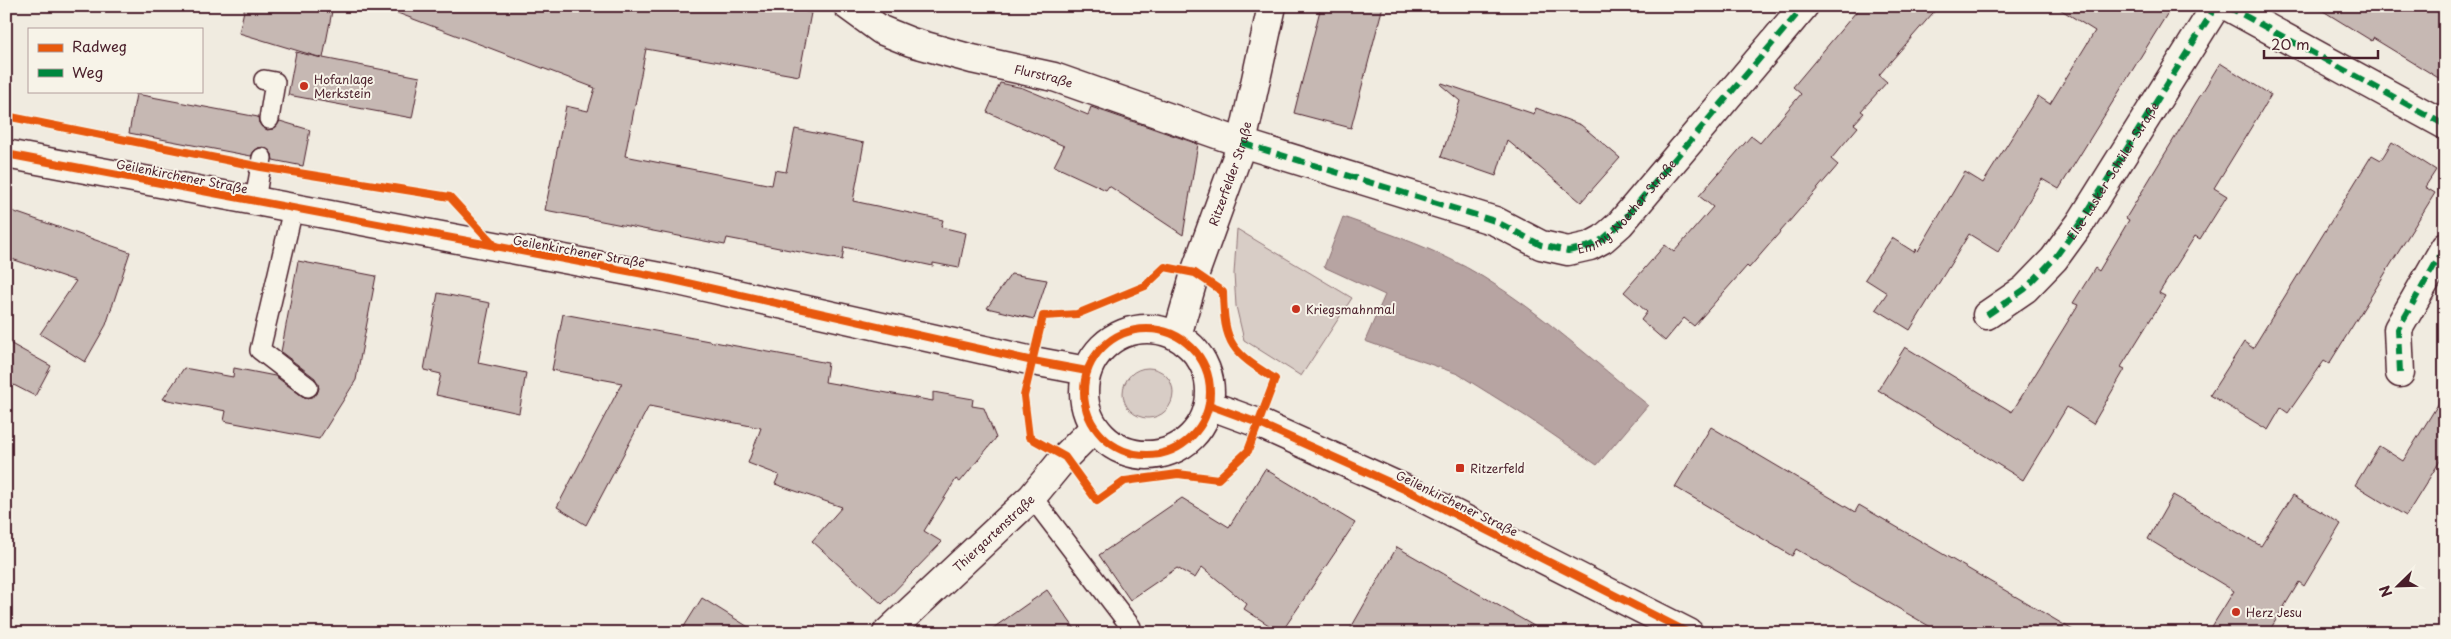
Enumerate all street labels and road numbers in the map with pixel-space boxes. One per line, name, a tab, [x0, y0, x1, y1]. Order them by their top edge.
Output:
street label: Flurstraße	[1013, 60, 1076, 92]
street label: Else-Lasker-Schüler-Straße	[2062, 98, 2163, 243]
street label: Ritzerfelder Straße	[1204, 120, 1255, 228]
street label: Geilenkirchener Straße	[115, 154, 249, 198]
street label: Emmy-Noether-Straße	[1575, 155, 1680, 258]
street label: Geilenkirchener Straße	[512, 231, 646, 271]
street label: Geilenkirchener Straße	[1393, 466, 1521, 540]
street label: Thiergartenstraße	[949, 490, 1038, 576]

